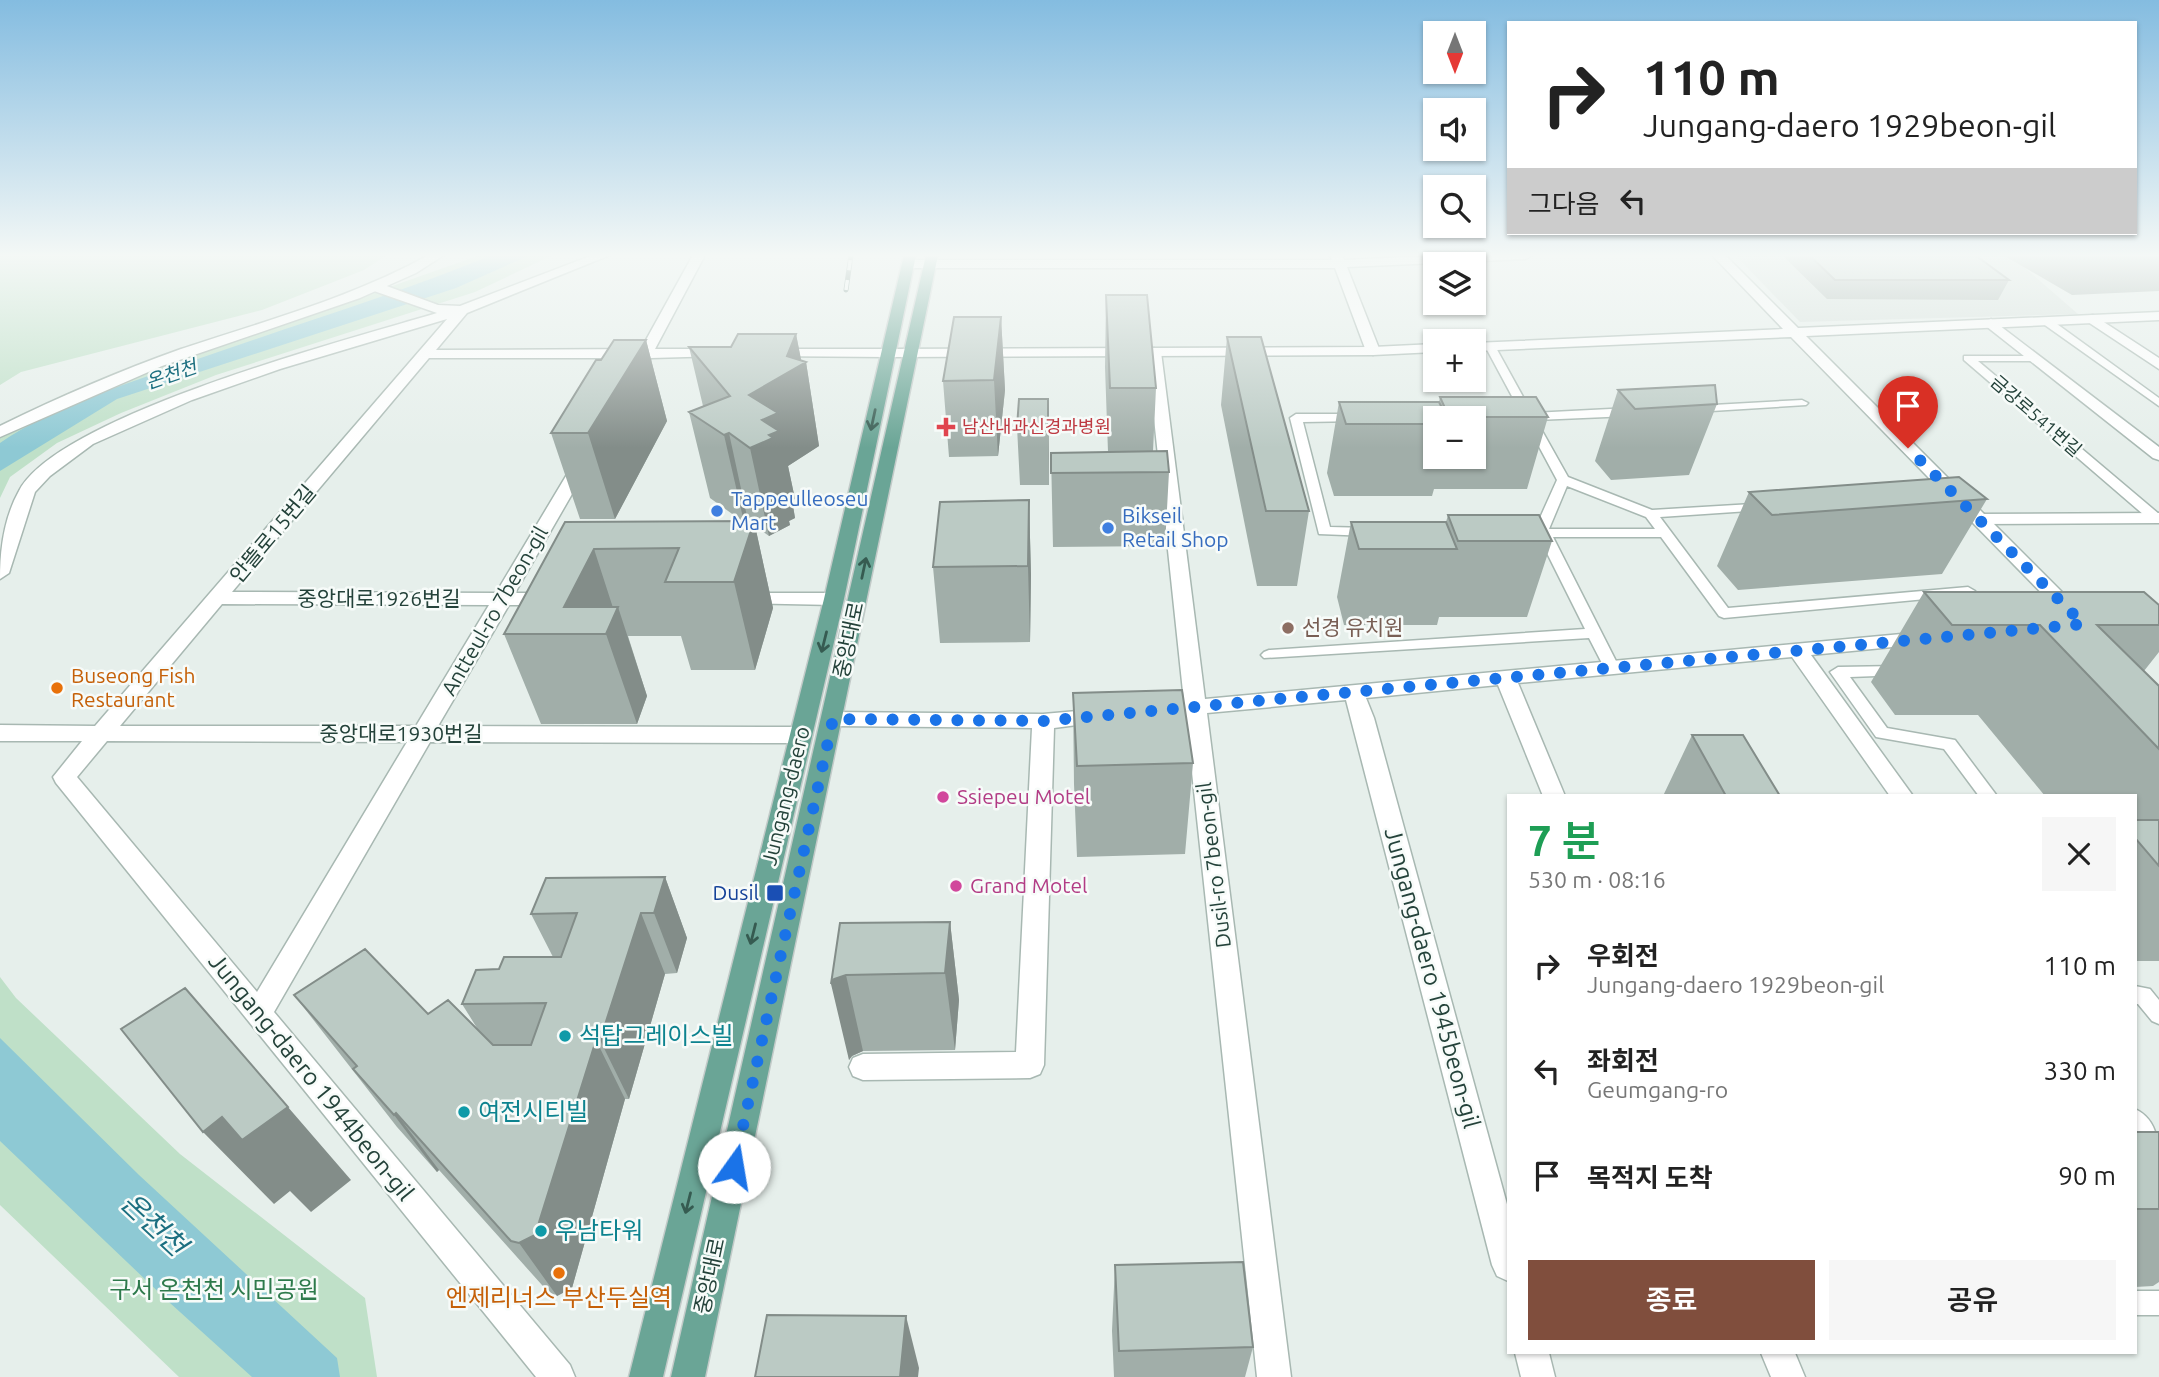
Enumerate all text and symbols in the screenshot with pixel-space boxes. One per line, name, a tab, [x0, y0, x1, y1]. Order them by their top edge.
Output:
north arrow	[1423, 21, 1486, 84]
map controls	[1423, 21, 1486, 469]
icon: right	[1528, 49, 1619, 140]
text: 110 m	[1643, 49, 1780, 104]
button: sound	[1423, 98, 1486, 161]
text: Jungang-daero 1929beon-gil	[1643, 107, 2056, 143]
button: search	[1423, 175, 1486, 238]
icon: left	[1614, 182, 1652, 220]
text: 그다음	[1528, 189, 1600, 218]
button: layers	[1423, 252, 1486, 315]
button: +	[1423, 329, 1486, 392]
water label: 온천천	[143, 355, 201, 393]
street label: 금강로541번길	[1987, 371, 2086, 460]
pin	[1878, 376, 1938, 448]
icon: arrive	[1889, 387, 1927, 425]
button: −	[1423, 406, 1486, 469]
one-way arrow	[866, 408, 879, 431]
place label: 남산내과신경과병원	[962, 416, 1111, 436]
marker: 남산내과신경과병원	[936, 417, 956, 437]
street label: 안뜰로15번길	[224, 480, 320, 587]
place label: Tappeulleoseu Mart	[731, 486, 868, 534]
marker: Tappeulleoseu Mart	[709, 503, 725, 519]
place label: Bikseil Retail Shop	[1122, 503, 1229, 551]
marker: Bikseil Retail Shop	[1100, 520, 1116, 536]
street label: Antteul-ro 7beon-gil	[436, 522, 552, 699]
one-way arrow	[857, 557, 871, 580]
street label: 중앙대로1926번길	[297, 586, 461, 610]
street label: 중앙대로	[828, 600, 868, 680]
place label: 선경 유치원	[1302, 615, 1403, 639]
marker: 선경 유치원	[1280, 620, 1296, 636]
one-way arrow	[817, 630, 830, 653]
place label: Buseong Fish Restaurant	[71, 663, 195, 711]
marker: Buseong Fish Restaurant	[49, 680, 65, 696]
street label: 중앙대로1930번길	[319, 721, 483, 745]
street label: Jungang-daero	[756, 724, 814, 868]
street label: Dusil-ro 7beon-gil	[1191, 781, 1235, 949]
place label: Ssiepeu Motel	[957, 784, 1090, 808]
marker: Ssiepeu Motel	[935, 789, 951, 805]
text: 7 분	[1528, 817, 1600, 864]
button: close	[2042, 817, 2116, 891]
street label: Jungang-daero 1945beon-gil	[1379, 825, 1486, 1131]
text: 530 m · 08:16	[1528, 867, 1666, 892]
place label: Grand Motel	[970, 873, 1088, 897]
marker: Grand Motel	[948, 878, 964, 894]
place label: Dusil	[712, 880, 759, 904]
marker: Dusil	[765, 883, 785, 903]
one-way arrow	[746, 923, 759, 945]
text: 우회전	[1587, 941, 1659, 970]
icon: right	[1528, 947, 1566, 985]
street label: Jungang-daero 1944beon-gil	[203, 948, 419, 1206]
text: 110 m	[2044, 951, 2116, 980]
text: Jungang-daero 1929beon-gil	[1587, 972, 1884, 997]
place label: 석탑그레이스빌	[579, 1022, 734, 1049]
marker: 석탑그레이스빌	[557, 1028, 573, 1044]
text: 좌회전	[1587, 1046, 1659, 1075]
icon: left	[1528, 1052, 1566, 1090]
text: 330 m	[2044, 1056, 2116, 1085]
text: Geumgang-ro	[1587, 1077, 1728, 1102]
place label: 여전시티빌	[478, 1098, 588, 1125]
marker: 여전시티빌	[456, 1104, 472, 1120]
position arrow	[697, 1130, 771, 1204]
icon: arrive	[1528, 1157, 1566, 1195]
text: 90 m	[2058, 1161, 2116, 1190]
text: 목적지 도착	[1587, 1163, 1713, 1192]
water label: 온천천	[116, 1186, 196, 1264]
one-way arrow	[681, 1191, 694, 1214]
place label: 우남타워	[555, 1217, 643, 1244]
marker: 우남타워	[533, 1223, 549, 1239]
street label: 중앙대로	[689, 1236, 729, 1316]
button: 종료	[1528, 1260, 1815, 1340]
button: 공유	[1829, 1260, 2116, 1340]
marker: 엔제리너스 부산두실역	[551, 1265, 567, 1281]
park label: 구서 온천천 시민공원	[109, 1276, 319, 1303]
place label: 엔제리너스 부산두실역	[446, 1284, 672, 1311]

